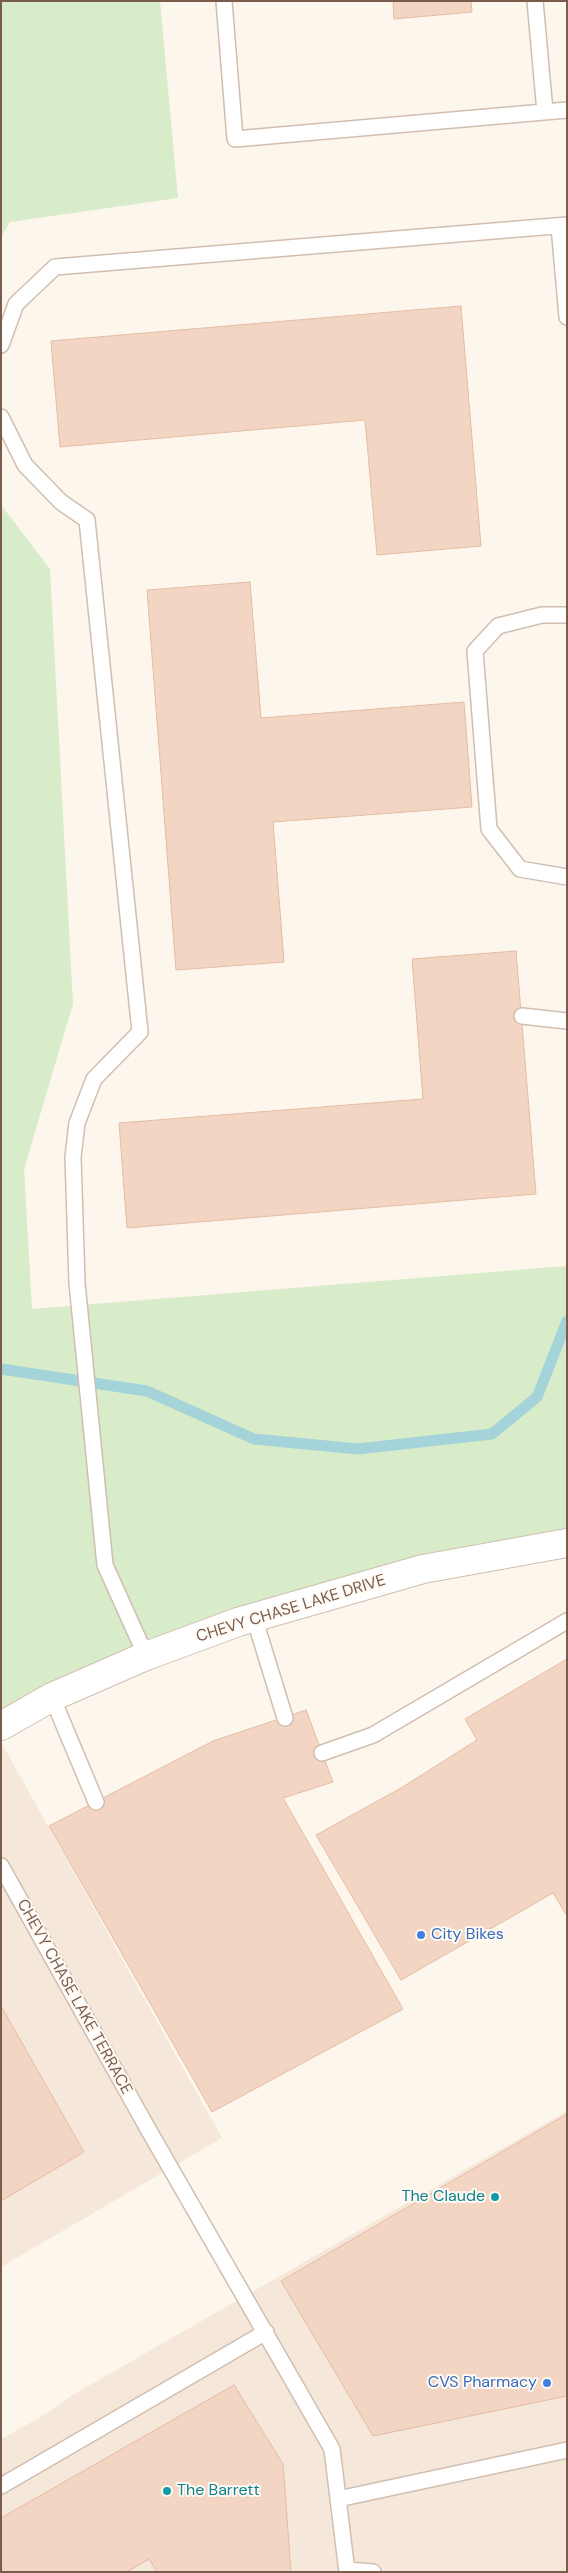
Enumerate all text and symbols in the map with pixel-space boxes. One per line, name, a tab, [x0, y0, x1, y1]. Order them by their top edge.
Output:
street label: CHEVY CHASE LAKE DRIVE	[194, 1571, 388, 1647]
street label: CHEVY CHASE LAKE TERRACE	[12, 1896, 136, 2098]
place label: City Bikes	[431, 1925, 504, 1945]
marker: City Bikes	[415, 1929, 427, 1941]
place label: The Claude	[401, 2187, 485, 2207]
marker: The Claude	[489, 2191, 501, 2203]
place label: CVS Pharmacy	[428, 2373, 537, 2393]
marker: CVS Pharmacy	[541, 2377, 553, 2389]
place label: The Barrett	[177, 2481, 260, 2501]
marker: The Barrett	[161, 2485, 173, 2497]

